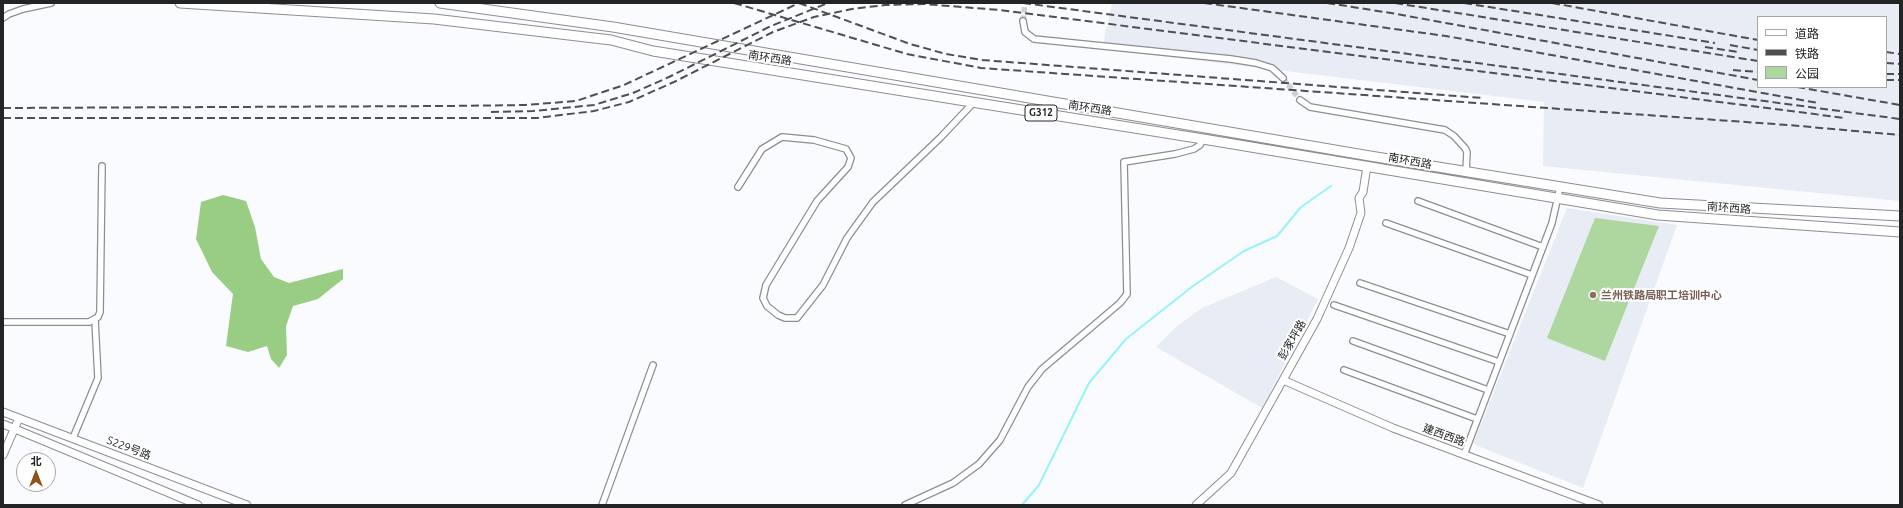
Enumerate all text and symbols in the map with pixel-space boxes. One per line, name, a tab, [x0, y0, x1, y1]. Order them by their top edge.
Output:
legend	[1757, 16, 1887, 88]
text: 道路	[1795, 27, 1819, 40]
text: 铁路	[1795, 47, 1819, 60]
street label: 南环西路	[747, 48, 793, 68]
text: 公园	[1795, 67, 1819, 80]
street label: 南环西路	[1067, 98, 1113, 118]
road number: G312	[1025, 105, 1057, 121]
street label: 南环西路	[1387, 151, 1433, 171]
street label: 南环西路	[1707, 200, 1751, 216]
place label: 兰州铁路局职工培训中心	[1601, 288, 1722, 302]
marker: 兰州铁路局职工培训中心	[1588, 290, 1598, 300]
street label: 彭家坪路	[1275, 318, 1309, 362]
street label: 建西西路	[1421, 421, 1467, 449]
street label: S229号路	[105, 434, 153, 462]
north arrow	[16, 452, 56, 492]
text: 北	[31, 455, 42, 467]

